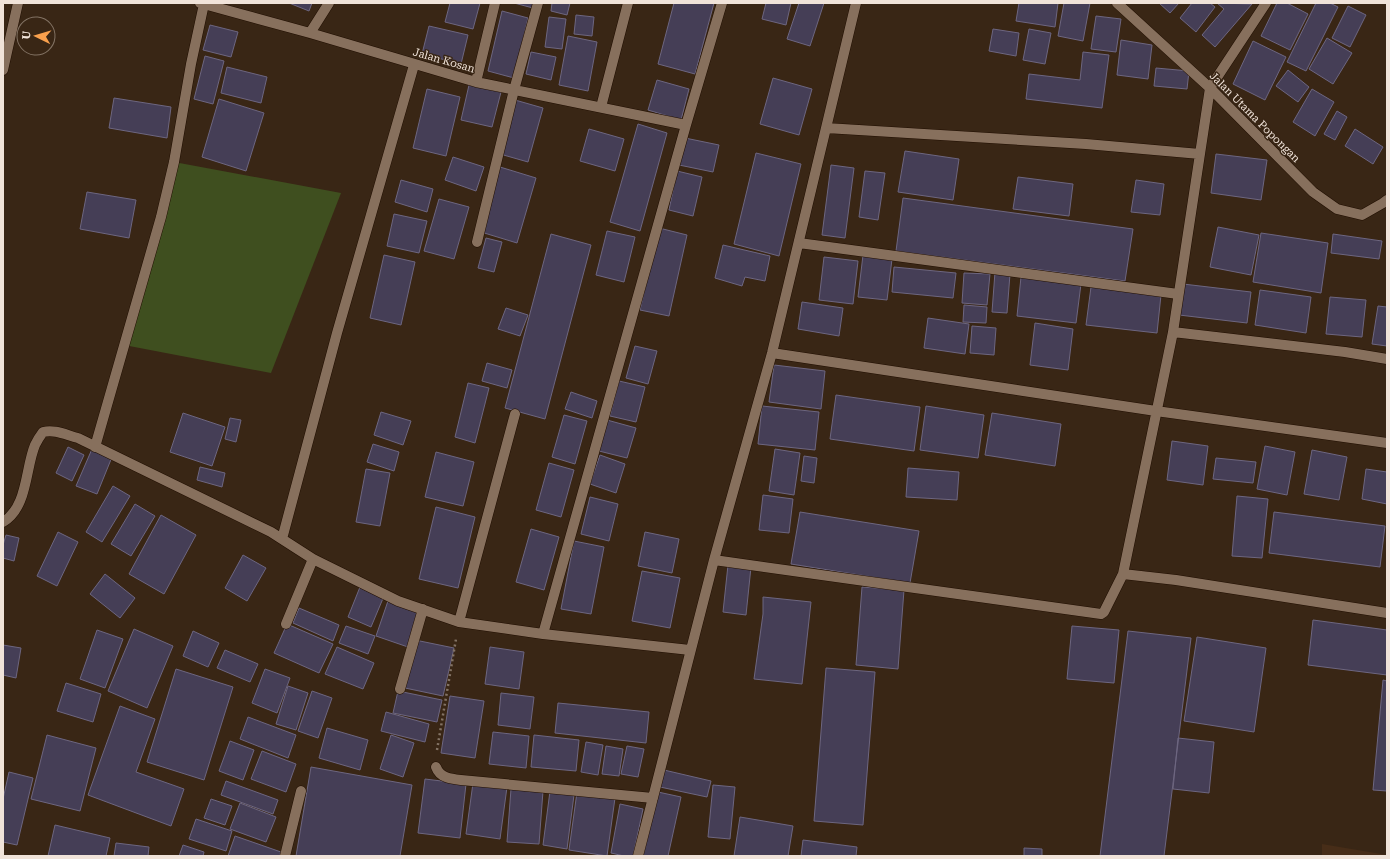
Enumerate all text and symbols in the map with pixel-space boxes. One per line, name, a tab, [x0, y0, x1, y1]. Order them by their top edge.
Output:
north arrow	[16, 16, 56, 56]
text: U	[20, 30, 33, 40]
street label: Jalan Kosan	[411, 45, 476, 76]
street label: Jalan Utama Popongan	[1207, 69, 1303, 165]

